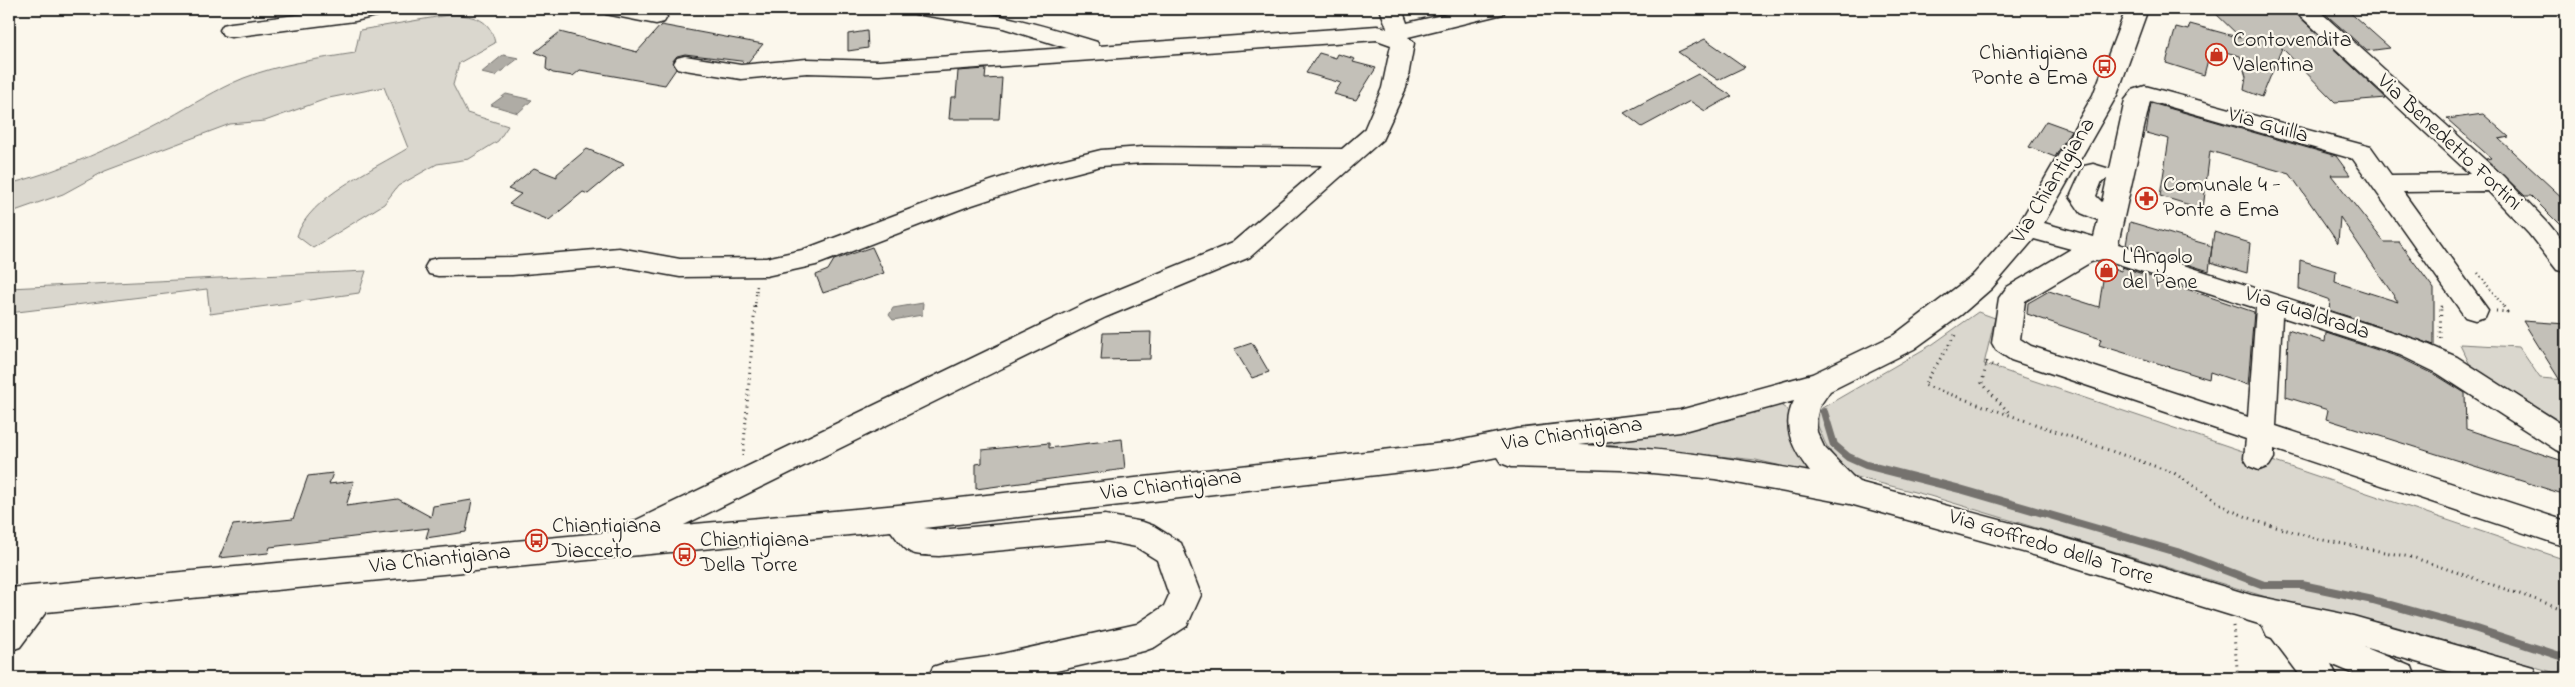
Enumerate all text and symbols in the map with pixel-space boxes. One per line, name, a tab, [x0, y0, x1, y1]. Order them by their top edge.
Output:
place label: Contovendita Valentina	[2232, 25, 2352, 82]
place label: Chiantigiana Ponte a Ema	[1972, 38, 2088, 95]
shop icon: Contovendita Valentina	[2205, 42, 2229, 66]
bus stop icon: Chiantigiana Ponte a Ema	[2092, 55, 2116, 79]
street label: Via Benedetto Fortini	[2368, 66, 2529, 219]
street label: Via Guilla	[2223, 99, 2312, 153]
street label: Via Chiantigiana	[2003, 112, 2105, 251]
place label: Comunale 4 - Ponte a Ema	[2163, 170, 2281, 227]
pharmacy icon: Comunale 4 - Ponte a Ema	[2135, 187, 2159, 211]
place label: L'Angolo del Pane	[2122, 242, 2198, 299]
shop icon: L'Angolo del Pane	[2094, 259, 2118, 283]
street label: Via Gualdrada	[2239, 278, 2374, 349]
street label: Via Chiantigiana	[1499, 409, 1645, 462]
street label: Via Chiantigiana	[1098, 461, 1243, 512]
street label: Via Goffredo della Torre	[1944, 501, 2158, 594]
place label: Chiantigiana Diacceto	[551, 511, 661, 568]
place label: Chiantigiana Della Torre	[699, 525, 809, 582]
bus stop icon: Chiantigiana Diacceto	[524, 528, 548, 552]
street label: Via Chiantigiana	[367, 537, 512, 584]
bus stop icon: Chiantigiana Della Torre	[672, 542, 696, 566]

